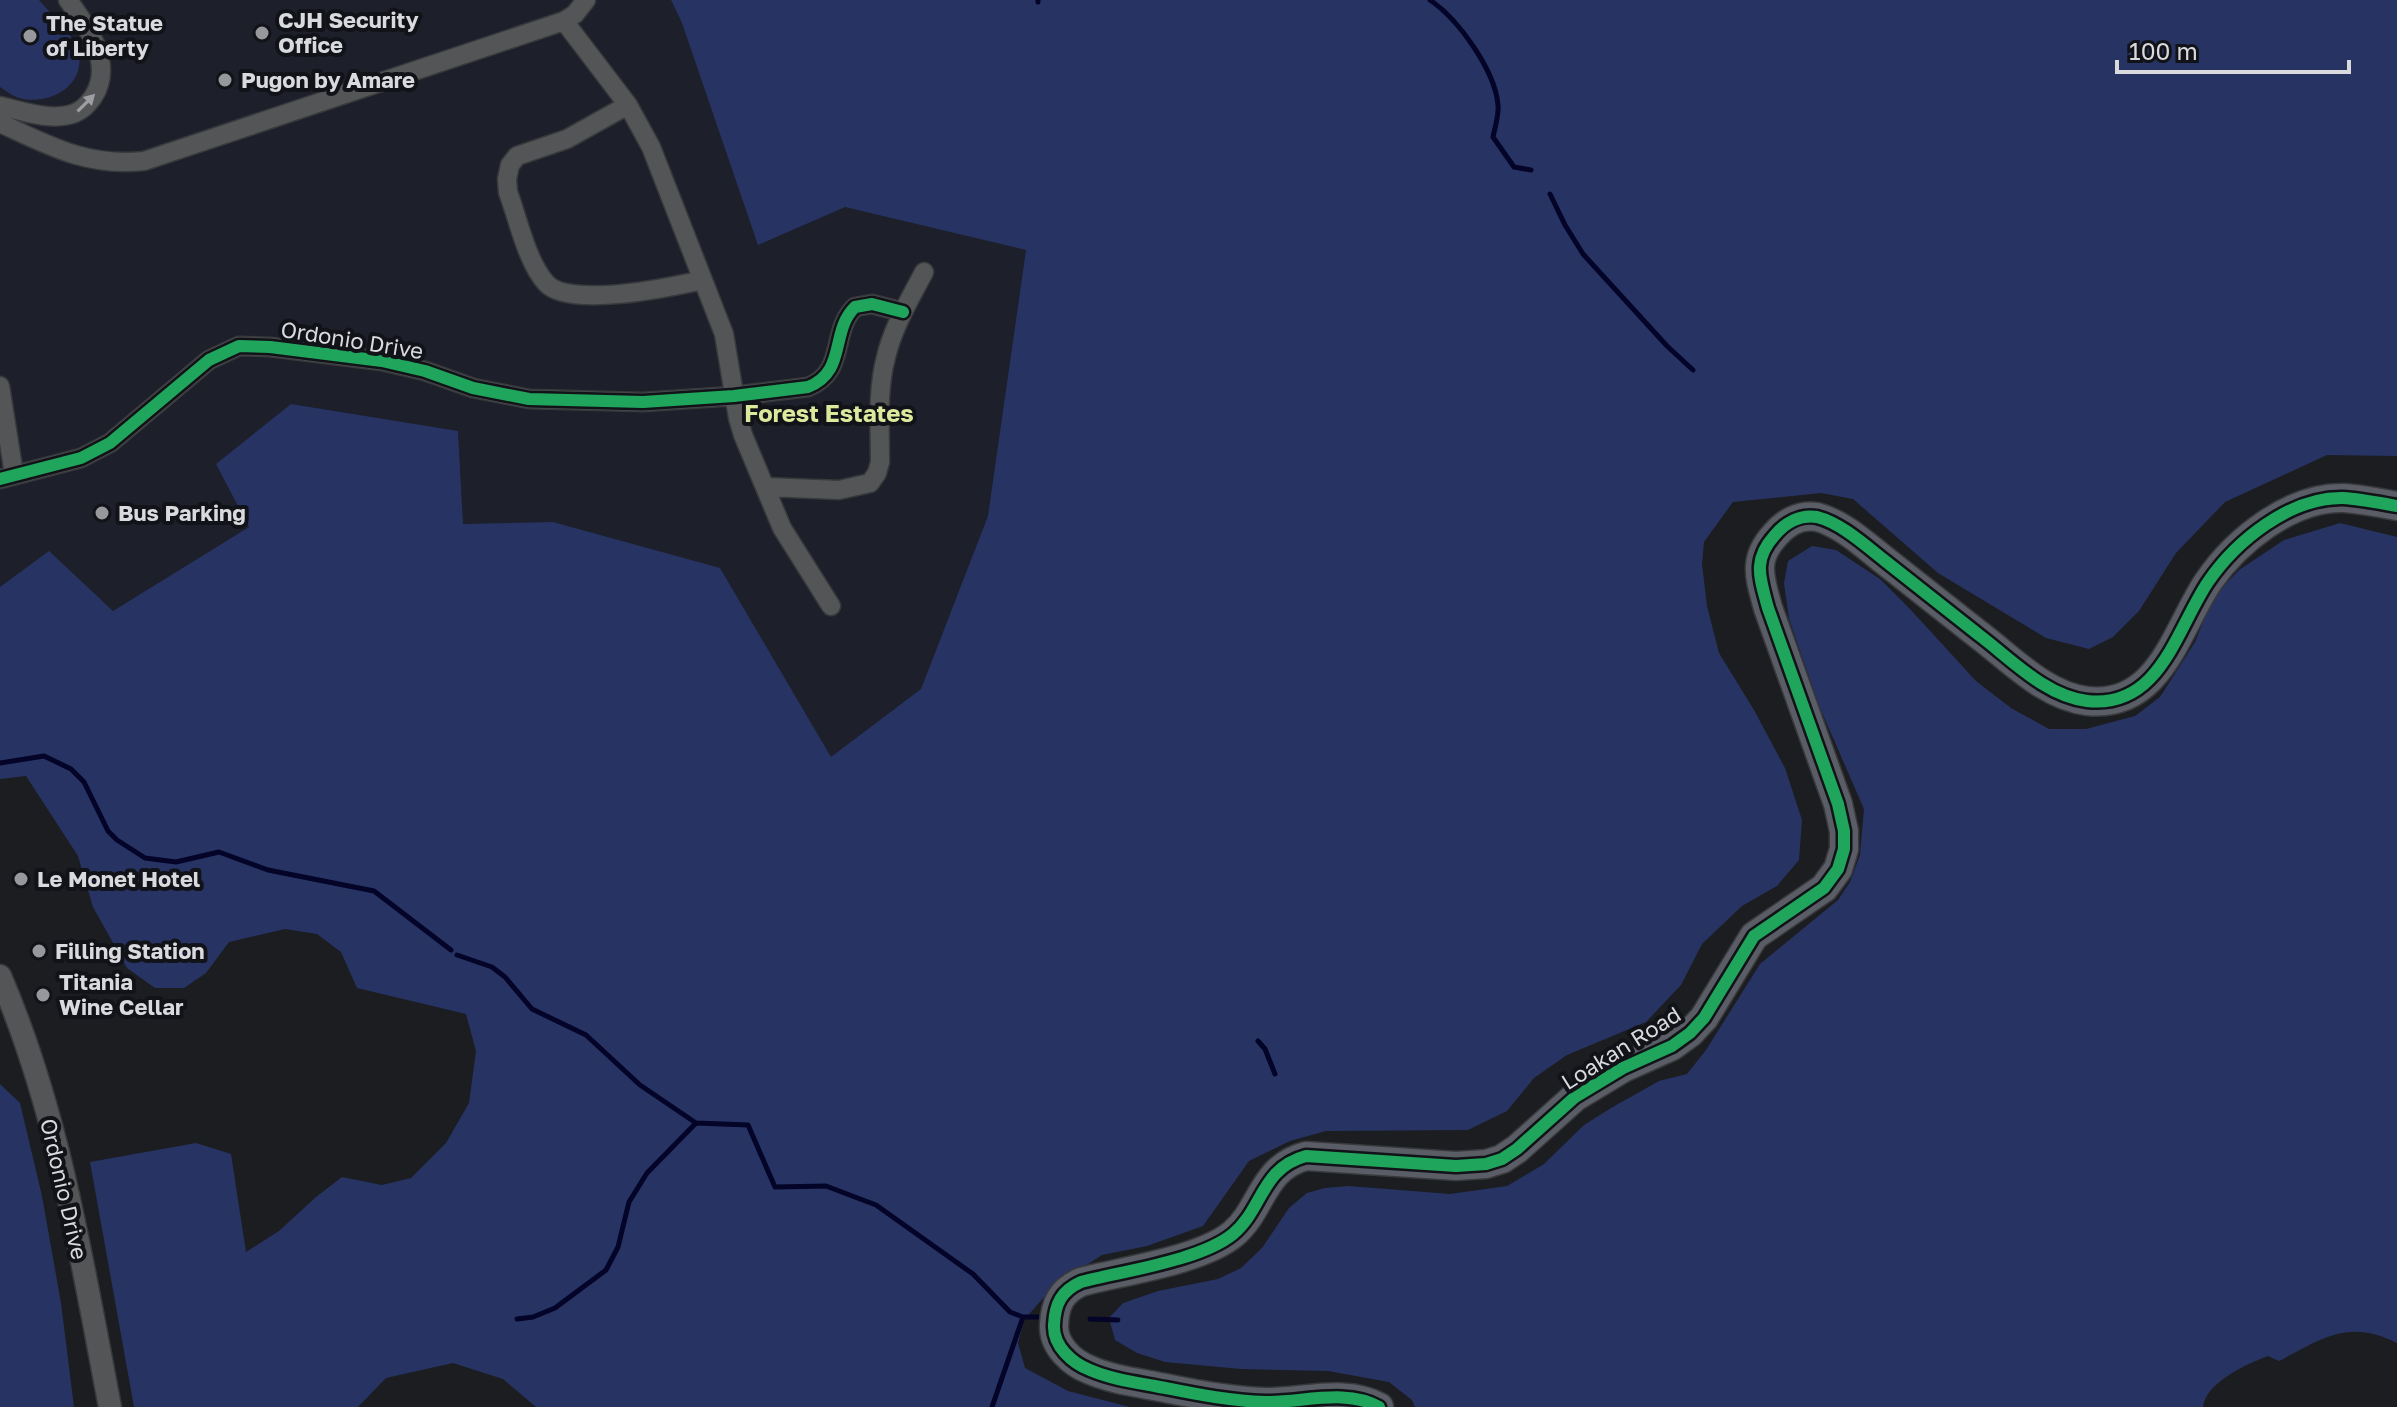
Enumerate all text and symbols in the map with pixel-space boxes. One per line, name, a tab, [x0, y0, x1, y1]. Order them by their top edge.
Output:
place label: CJH Security Office	[278, 6, 419, 58]
place label: The Statue of Liberty	[46, 9, 163, 61]
marker: CJH Security Office	[253, 24, 271, 42]
scale bar	[2117, 24, 2349, 74]
marker: The Statue of Liberty	[21, 27, 39, 45]
text: 100 m	[2129, 36, 2198, 65]
place label: Pugon by Amare	[241, 66, 415, 93]
marker: Pugon by Amare	[216, 71, 234, 89]
one-way arrow	[76, 94, 95, 112]
street label: Ordonio Drive	[279, 315, 425, 364]
district label: Forest Estates	[744, 398, 914, 427]
place label: Bus Parking	[118, 499, 246, 526]
marker: Bus Parking	[93, 504, 111, 522]
place label: Le Monet Hotel	[37, 865, 200, 892]
marker: Le Monet Hotel	[12, 870, 30, 888]
place label: Filling Station	[55, 937, 205, 964]
marker: Filling Station	[30, 942, 48, 960]
place label: Titania Wine Cellar	[59, 968, 184, 1020]
marker: Titania Wine Cellar	[34, 986, 52, 1004]
street label: Loakan Road	[1556, 1000, 1685, 1095]
street label: Ordonio Drive	[35, 1116, 94, 1262]

